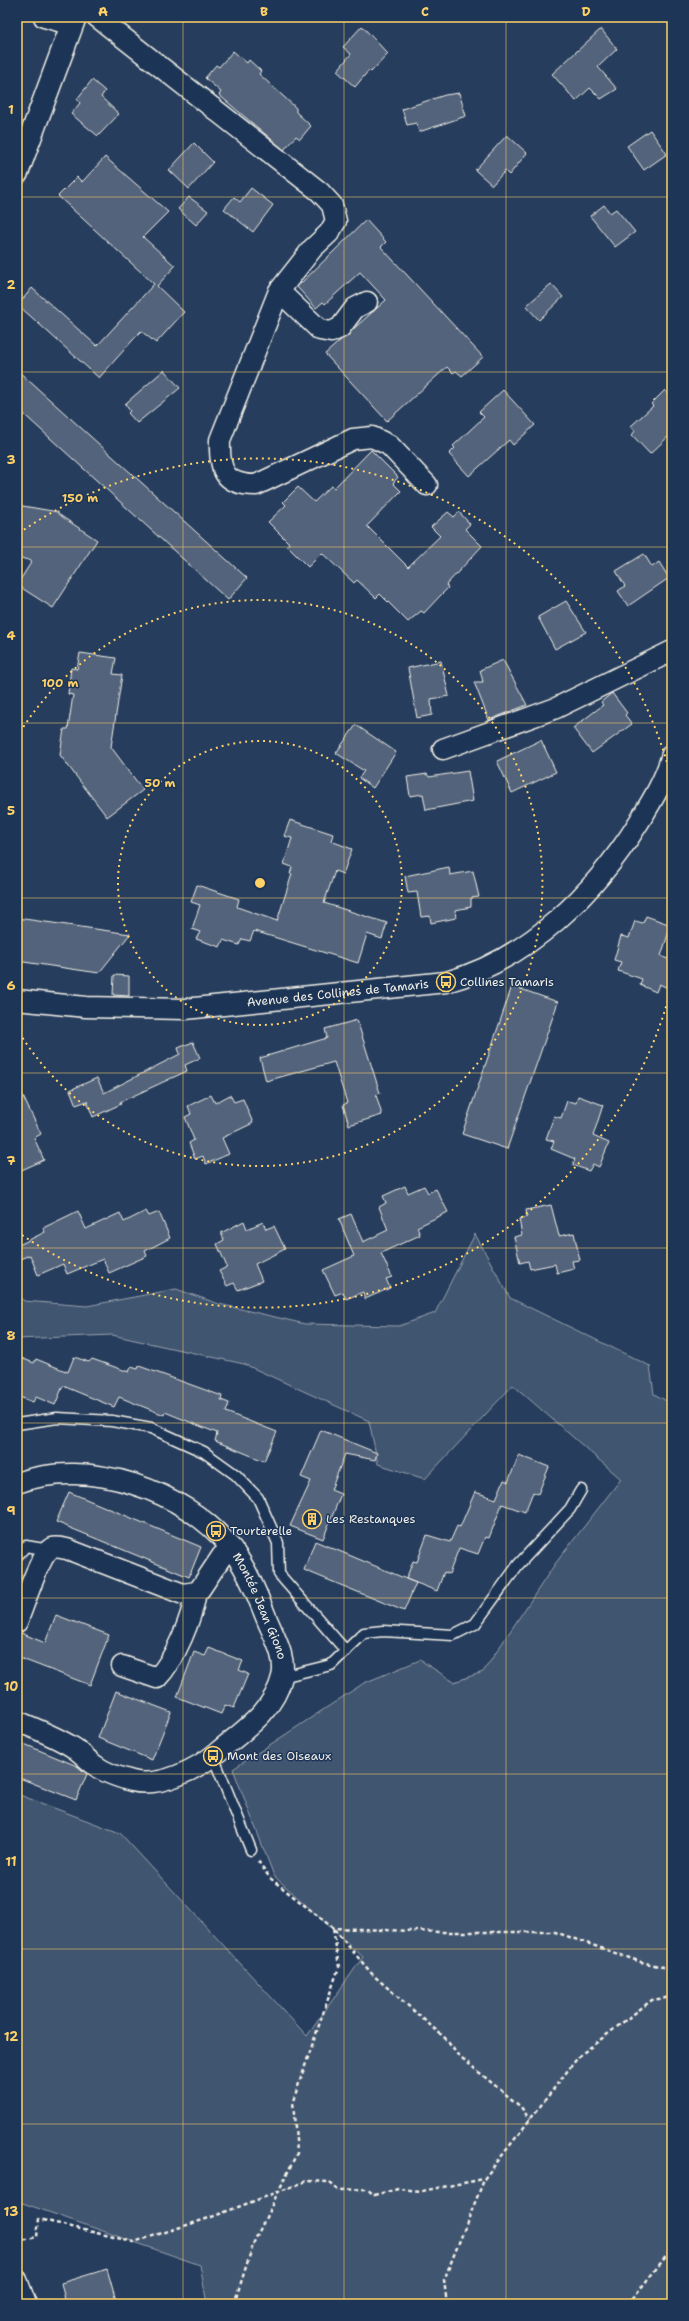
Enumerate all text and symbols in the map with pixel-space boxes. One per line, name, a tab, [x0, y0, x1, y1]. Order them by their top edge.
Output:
text: A	[98, 3, 108, 20]
text: B	[260, 3, 268, 20]
text: C	[421, 3, 429, 20]
text: D	[581, 3, 591, 20]
text: 1	[8, 101, 14, 118]
text: 2	[6, 276, 16, 293]
text: 3	[6, 451, 16, 468]
text: 150 m	[62, 490, 98, 506]
text: 4	[6, 627, 16, 644]
text: 100 m	[42, 675, 79, 691]
text: 50 m	[145, 775, 176, 791]
text: 5	[7, 802, 15, 819]
centre of rings	[253, 876, 267, 890]
bus stop icon: Collines Tamaris	[435, 971, 457, 993]
place label: Collines Tamaris	[460, 974, 554, 990]
street label: Avenue des Collines de Tamaris	[246, 976, 430, 1011]
text: 6	[6, 977, 16, 994]
text: 7	[6, 1152, 16, 1169]
text: 8	[6, 1327, 16, 1344]
text: 9	[6, 1502, 16, 1519]
building icon: Les Restanques	[301, 1508, 323, 1530]
place label: Les Restanques	[326, 1511, 416, 1527]
bus stop icon: Tourterelle	[205, 1520, 227, 1542]
place label: Tourterelle	[230, 1523, 293, 1539]
street label: Montée Jean Giono	[229, 1550, 290, 1661]
text: 10	[4, 1678, 18, 1695]
bus stop icon: Mont des Oiseaux	[202, 1745, 224, 1767]
place label: Mont des Oiseaux	[227, 1748, 331, 1764]
text: 11	[5, 1853, 17, 1870]
text: 12	[4, 2028, 18, 2045]
text: 13	[4, 2203, 18, 2220]

